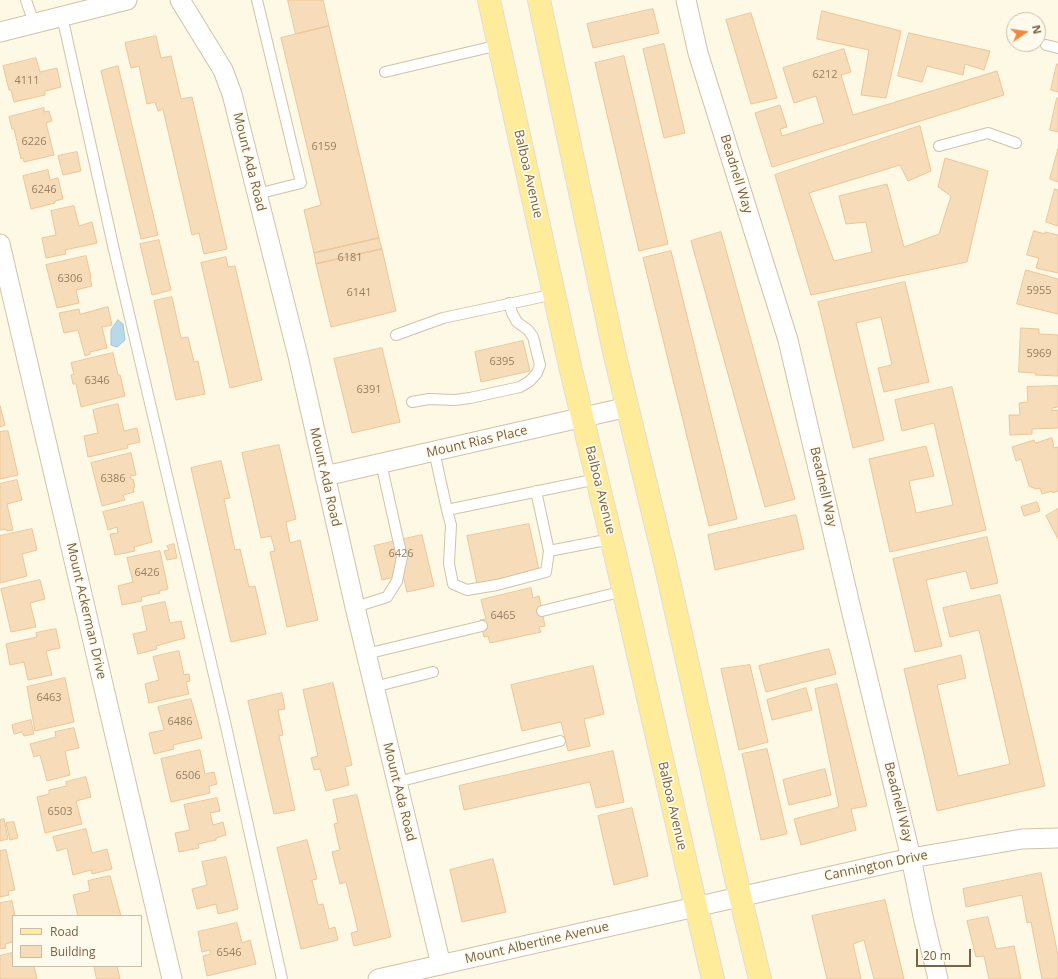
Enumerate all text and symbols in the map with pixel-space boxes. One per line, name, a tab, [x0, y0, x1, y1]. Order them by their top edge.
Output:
north arrow	[1006, 12, 1046, 52]
text: N	[1029, 23, 1046, 35]
house number: 6212	[812, 68, 838, 82]
house number: 4111	[14, 74, 40, 88]
street label: Mount Ada Road	[229, 111, 269, 213]
street label: Balboa Avenue	[510, 128, 546, 220]
street label: Beadnell Way	[717, 133, 755, 215]
house number: 6226	[21, 135, 47, 149]
house number: 6159	[311, 140, 337, 154]
house number: 6246	[31, 183, 57, 197]
house number: 6181	[337, 251, 363, 265]
house number: 6306	[57, 272, 83, 286]
house number: 5955	[1026, 284, 1052, 298]
house number: 6141	[346, 286, 372, 300]
house number: 5969	[1026, 347, 1052, 361]
house number: 6395	[489, 355, 515, 369]
house number: 6346	[84, 374, 110, 388]
house number: 6391	[356, 383, 382, 397]
street label: Mount Rias Place	[425, 423, 529, 461]
street label: Mount Ada Road	[306, 426, 344, 528]
street label: Balboa Avenue	[581, 444, 619, 536]
street label: Beadnell Way	[806, 445, 840, 529]
house number: 6386	[100, 472, 126, 486]
street label: Mount Ackerman Drive	[63, 541, 109, 681]
house number: 6426	[388, 547, 414, 561]
house number: 6426	[134, 566, 160, 580]
house number: 6465	[490, 609, 516, 623]
house number: 6463	[36, 691, 62, 705]
house number: 6486	[167, 715, 193, 729]
street label: Mount Ada Road	[379, 741, 419, 843]
street label: Balboa Avenue	[654, 760, 690, 852]
street label: Beadnell Way	[881, 760, 915, 844]
house number: 6506	[175, 769, 201, 783]
house number: 6503	[47, 805, 73, 819]
street label: Cannington Drive	[823, 847, 929, 885]
legend	[12, 915, 142, 967]
street label: Mount Albertine Avenue	[463, 919, 611, 967]
text: Road	[50, 923, 79, 940]
scale bar	[918, 941, 973, 967]
text: Building	[50, 943, 95, 960]
house number: 6546	[216, 946, 242, 960]
text: 20 m	[923, 947, 951, 964]

